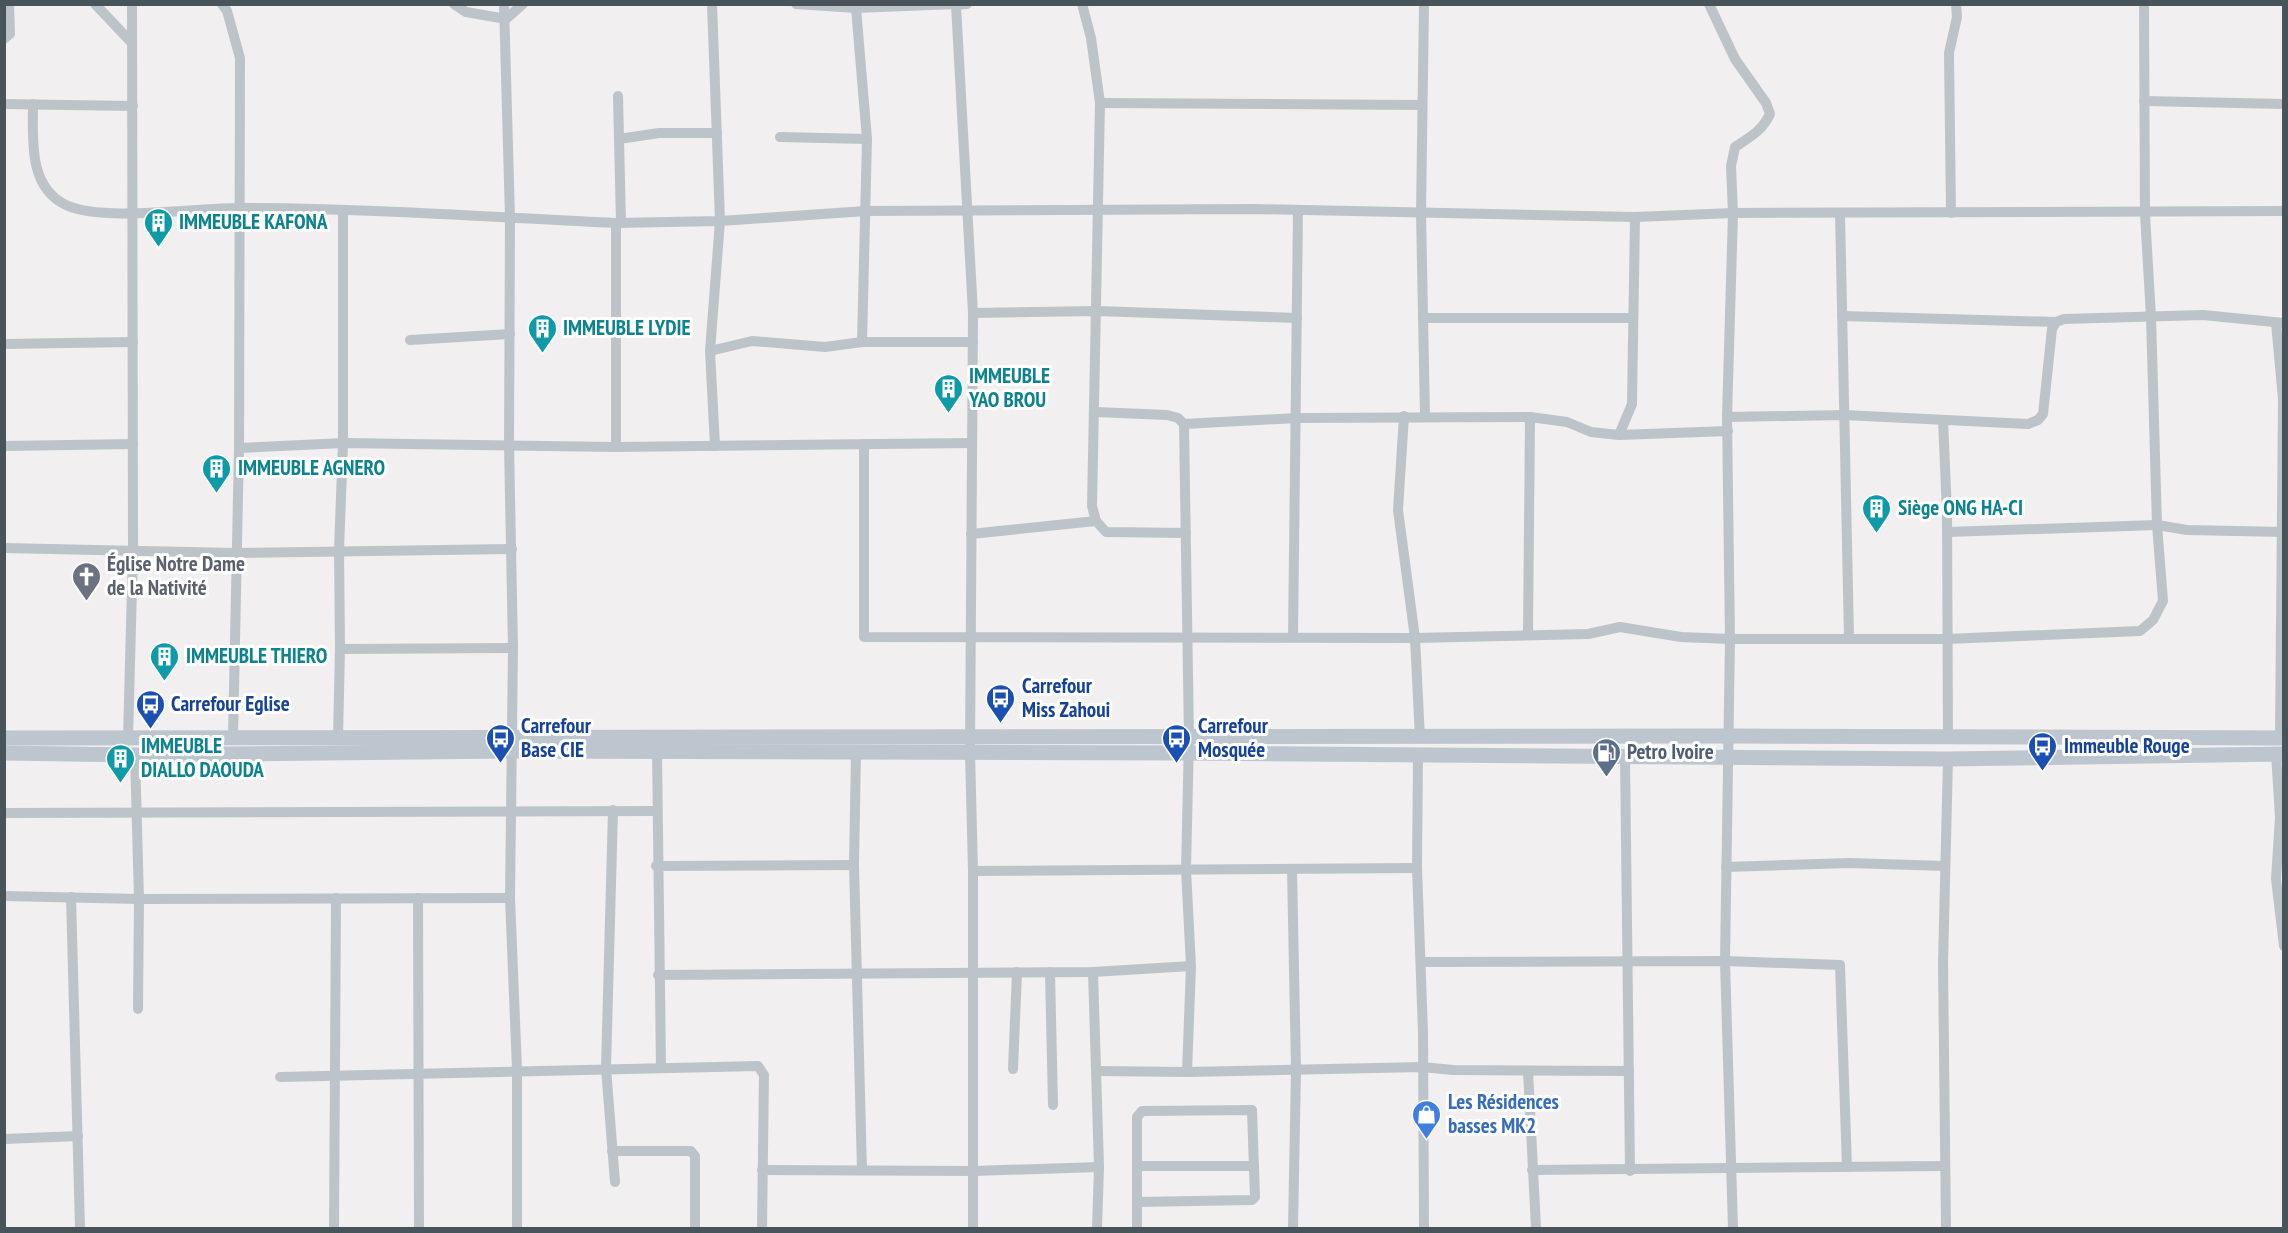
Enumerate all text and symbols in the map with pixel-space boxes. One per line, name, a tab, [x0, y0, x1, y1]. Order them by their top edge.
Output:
building icon: IMMEUBLE KAFONA	[142, 206, 174, 248]
place label: IMMEUBLE KAFONA	[179, 208, 328, 235]
building icon: IMMEUBLE LYDIE	[526, 312, 558, 354]
place label: IMMEUBLE LYDIE	[563, 314, 691, 341]
place label: IMMEUBLE YAO BROU	[968, 362, 1050, 413]
building icon: IMMEUBLE YAO BROU	[932, 372, 964, 414]
building icon: IMMEUBLE AGNERO	[201, 452, 233, 494]
place label: IMMEUBLE AGNERO	[238, 454, 385, 481]
building icon: Siège ONG HA-CI	[1861, 492, 1893, 534]
place label: Siège ONG HA-CI	[1898, 494, 2023, 521]
place label: Église Notre Dame de la Nativité	[107, 550, 245, 601]
church icon: Église Notre Dame de la Nativité	[70, 560, 102, 602]
building icon: IMMEUBLE THIERO	[149, 640, 181, 682]
place label: IMMEUBLE THIERO	[186, 642, 327, 669]
place label: Carrefour Miss Zahoui	[1022, 672, 1110, 723]
bus stop icon: Carrefour Miss Zahoui	[985, 682, 1017, 724]
bus stop icon: Carrefour Eglise	[134, 688, 166, 730]
place label: Carrefour Eglise	[171, 690, 290, 717]
place label: Carrefour Base CIE	[521, 712, 592, 763]
place label: Carrefour Mosquée	[1198, 712, 1269, 763]
bus stop icon: Carrefour Base CIE	[484, 722, 516, 764]
bus stop icon: Carrefour Mosquée	[1161, 722, 1193, 764]
bus stop icon: Immeuble Rouge	[2027, 730, 2059, 772]
place label: IMMEUBLE DIALLO DAOUDA	[141, 732, 264, 783]
place label: Immeuble Rouge	[2064, 732, 2190, 759]
fuel station icon: Petro Ivoire	[1590, 736, 1622, 778]
place label: Petro Ivoire	[1627, 738, 1714, 765]
building icon: IMMEUBLE DIALLO DAOUDA	[104, 742, 136, 784]
place label: Les Résidences basses MK2	[1448, 1088, 1559, 1139]
shop icon: Les Résidences basses MK2	[1411, 1098, 1443, 1140]

